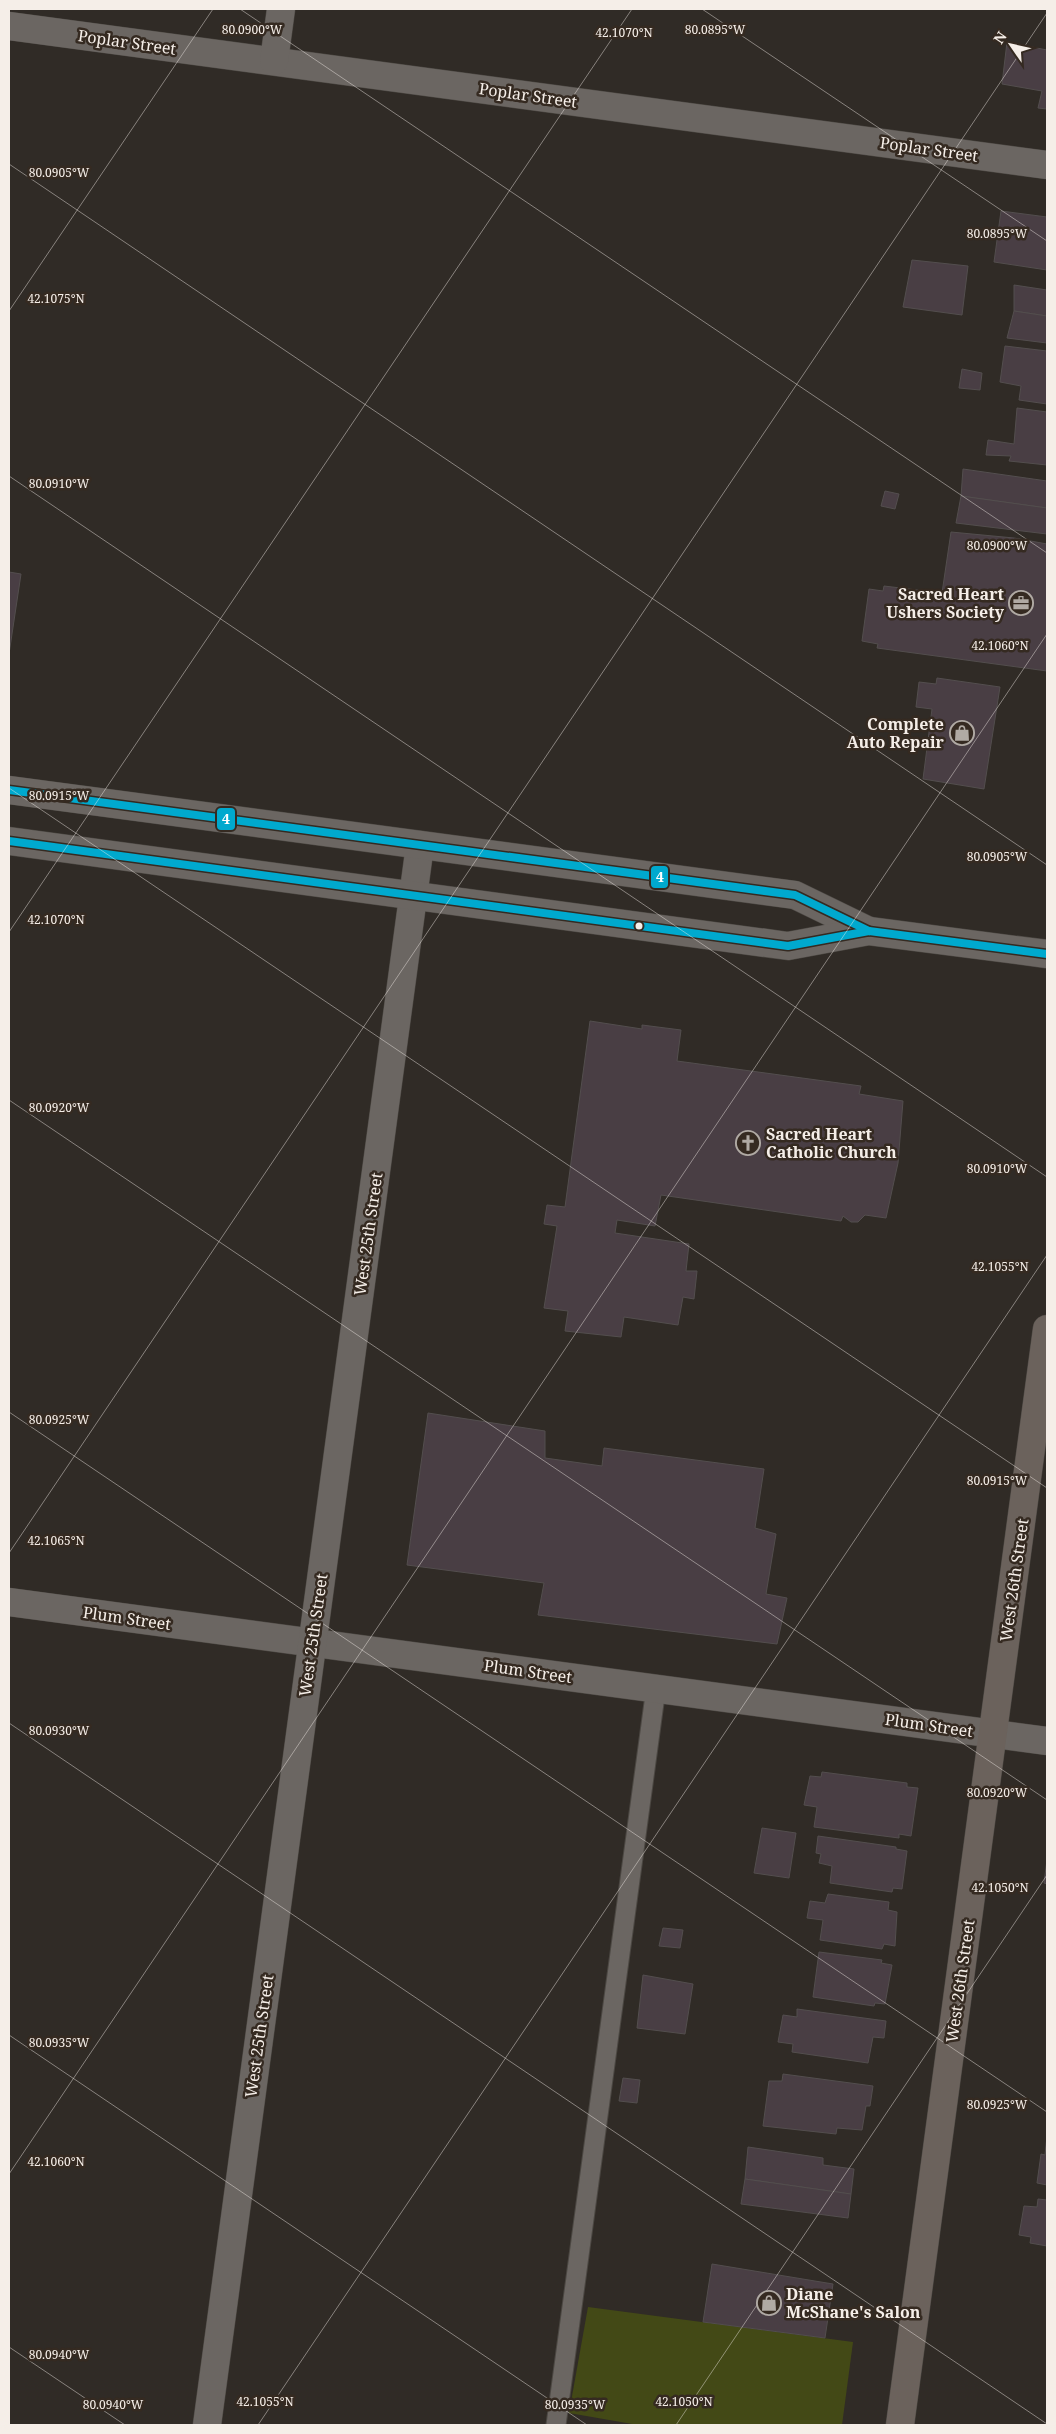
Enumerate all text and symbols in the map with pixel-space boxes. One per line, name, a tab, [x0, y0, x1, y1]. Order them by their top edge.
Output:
north arrow	[986, 20, 1036, 70]
text: 80.0900°W	[222, 21, 283, 38]
text: 80.0895°W	[685, 21, 746, 38]
street label: Poplar Street	[76, 24, 178, 60]
text: 42.1070°N	[595, 24, 653, 41]
text: N	[989, 28, 1011, 47]
street label: Poplar Street	[477, 77, 579, 113]
street label: Poplar Street	[878, 131, 980, 167]
text: 80.0905°W	[29, 164, 90, 181]
text: 80.0895°W	[967, 225, 1028, 242]
text: 42.1075°N	[27, 290, 85, 307]
text: 80.0910°W	[29, 475, 90, 492]
text: 80.0900°W	[967, 537, 1028, 554]
place label: Sacred Heart Ushers Society	[886, 583, 1005, 623]
office icon: Sacred Heart Ushers Society	[1008, 590, 1034, 616]
text: 42.1060°N	[971, 637, 1029, 654]
place label: Complete Auto Repair	[847, 713, 945, 753]
shop icon: Complete Auto Repair	[949, 720, 975, 746]
text: 80.0915°W	[29, 787, 90, 804]
line badge: 4	[216, 807, 236, 831]
text: 4	[222, 809, 230, 828]
text: 80.0905°W	[967, 848, 1028, 865]
line badge: 4	[650, 865, 669, 889]
text: 4	[656, 867, 664, 886]
text: 42.1070°N	[27, 911, 85, 928]
unlabelled marker	[634, 921, 644, 931]
text: 80.0920°W	[29, 1099, 90, 1116]
place label: Sacred Heart Catholic Church	[766, 1123, 897, 1163]
church icon: Sacred Heart Catholic Church	[735, 1130, 761, 1156]
text: 80.0910°W	[967, 1160, 1028, 1177]
street label: West 25th Street	[348, 1171, 388, 1297]
text: 42.1055°N	[971, 1258, 1029, 1275]
text: 80.0925°W	[29, 1411, 90, 1428]
text: 80.0915°W	[967, 1472, 1028, 1489]
street label: West 26th Street	[994, 1517, 1034, 1643]
text: 42.1065°N	[27, 1532, 85, 1549]
street label: West 25th Street	[293, 1572, 333, 1698]
street label: Plum Street	[82, 1601, 173, 1635]
street label: Plum Street	[483, 1654, 574, 1688]
street label: Plum Street	[884, 1708, 975, 1742]
text: 80.0930°W	[29, 1722, 90, 1739]
text: 80.0920°W	[967, 1784, 1028, 1801]
text: 42.1050°N	[971, 1879, 1029, 1896]
street label: West 26th Street	[940, 1918, 980, 2044]
street label: West 25th Street	[239, 1973, 279, 2099]
text: 80.0935°W	[29, 2034, 90, 2051]
text: 80.0925°W	[967, 2096, 1028, 2113]
text: 42.1060°N	[27, 2153, 85, 2170]
place label: Diane McShane's Salon	[786, 2283, 921, 2323]
shop icon: Diane McShane's Salon	[756, 2290, 782, 2316]
text: 80.0940°W	[29, 2346, 90, 2363]
text: 42.1055°N	[236, 2393, 294, 2410]
text: 42.1050°N	[655, 2393, 713, 2410]
text: 80.0940°W	[83, 2396, 144, 2413]
text: 80.0935°W	[545, 2396, 606, 2413]

